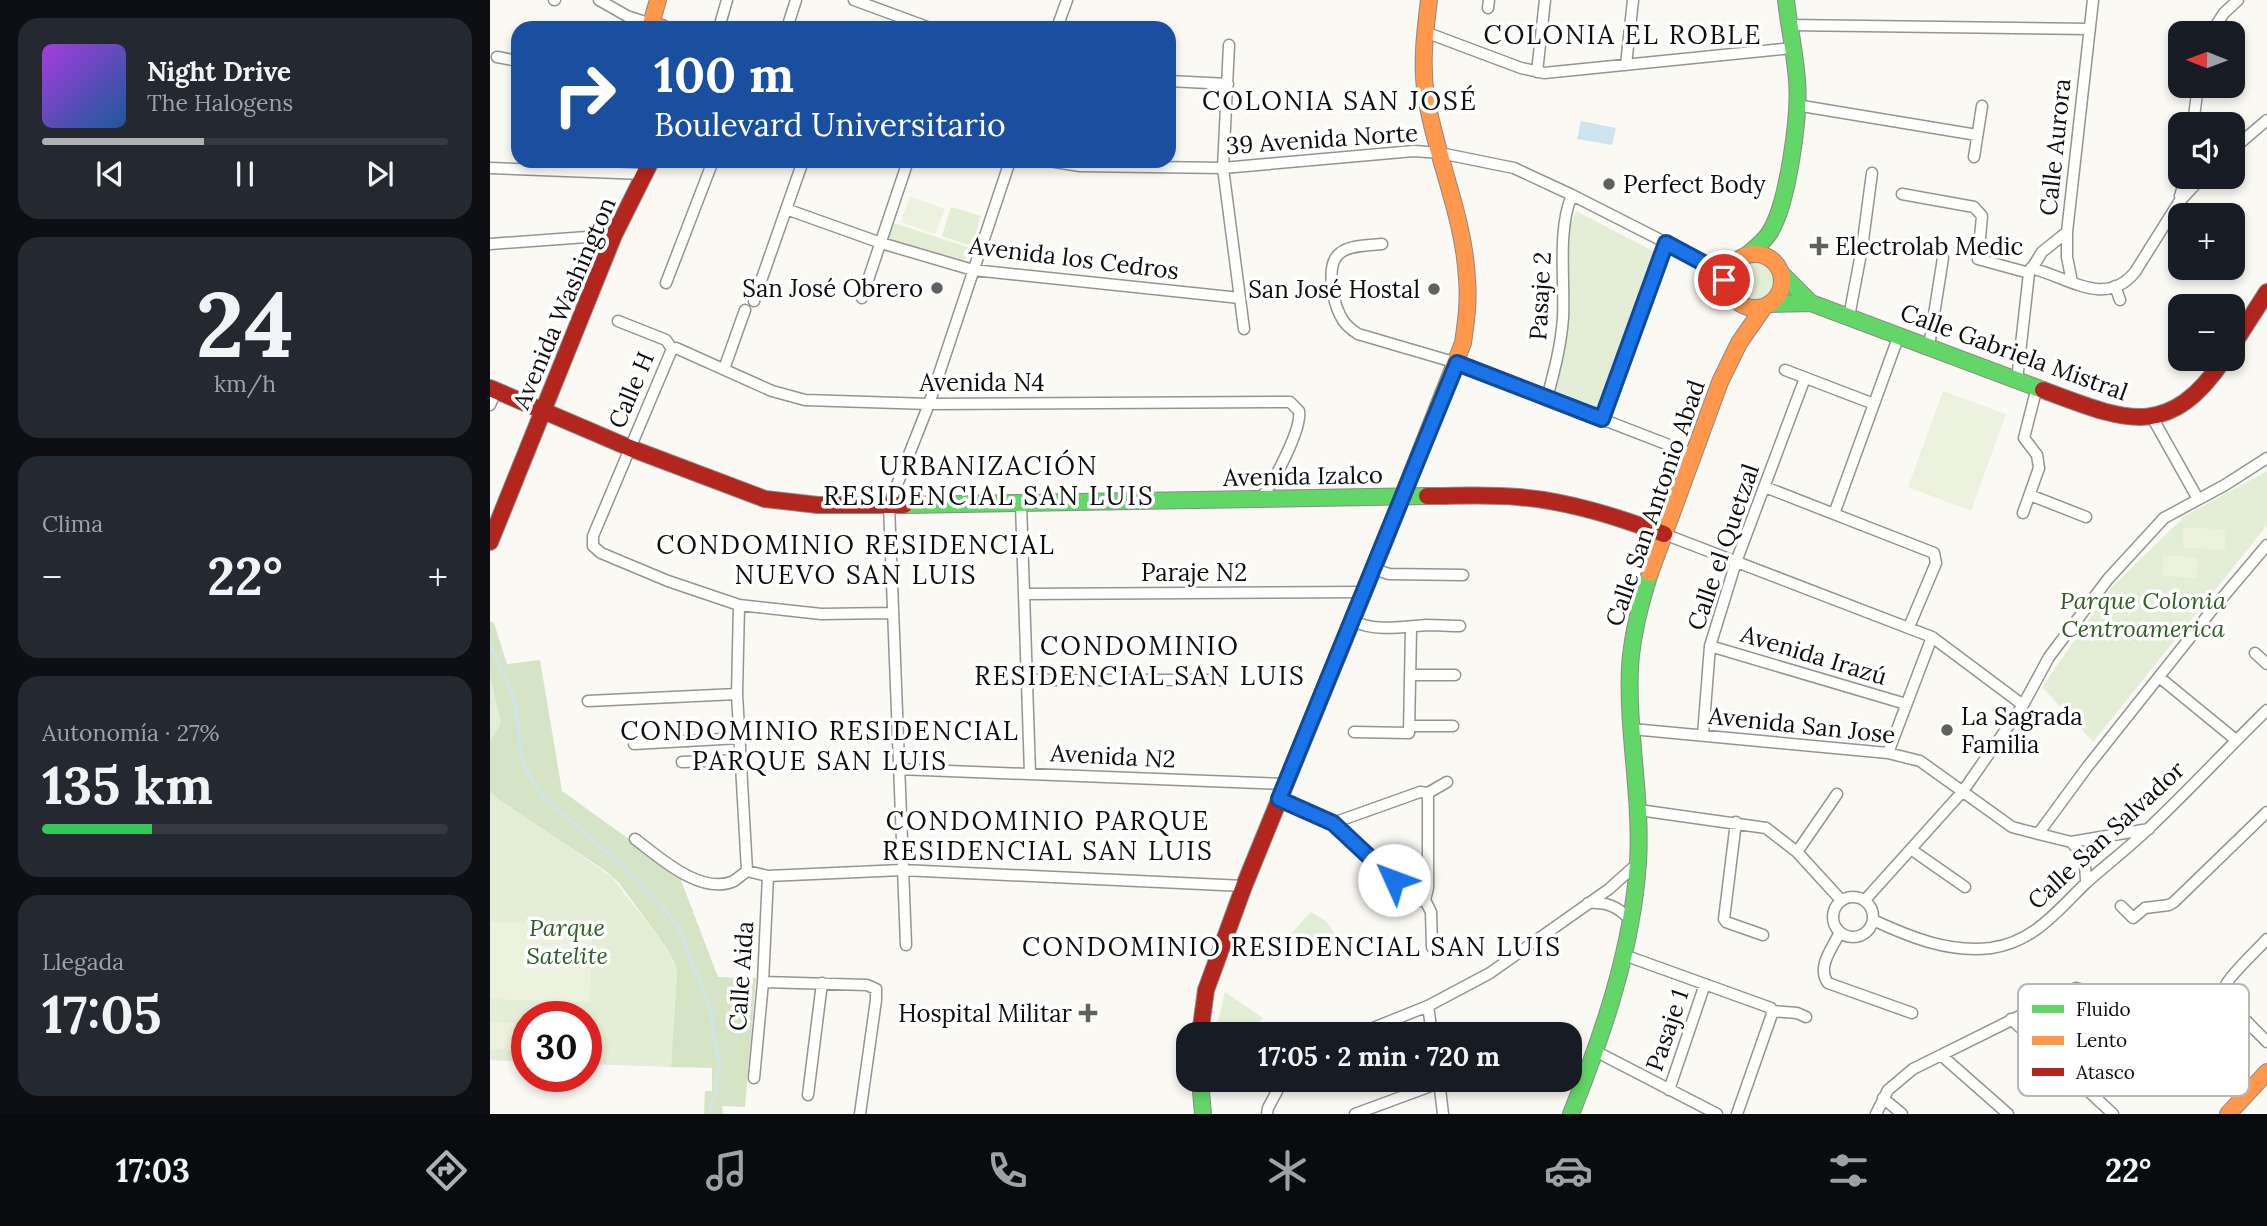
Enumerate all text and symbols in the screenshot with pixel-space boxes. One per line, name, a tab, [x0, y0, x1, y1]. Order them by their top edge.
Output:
district label: COLONIA EL ROBLE	[1483, 18, 1763, 51]
north arrow	[2168, 21, 2245, 98]
map controls	[2168, 21, 2245, 371]
text: 100 m	[654, 43, 794, 105]
icon: right	[539, 49, 630, 140]
text: Night Drive	[147, 55, 291, 88]
street label: Calle Aurora	[2032, 77, 2078, 217]
district label: COLONIA SAN JOSÉ	[1202, 84, 1478, 117]
text: The Halogens	[147, 88, 293, 117]
text: Boulevard Universitario	[654, 104, 1006, 145]
button: sound	[2168, 112, 2245, 189]
street label: 39 Avenida Norte	[1225, 117, 1419, 161]
icon: previous	[91, 155, 129, 193]
icon: pause	[226, 155, 264, 193]
icon: next	[361, 155, 399, 193]
place label: Perfect Body	[1623, 169, 1766, 200]
marker: Perfect Body	[1601, 176, 1617, 192]
street label: Avenida Washington	[505, 192, 623, 415]
button: +	[2168, 203, 2245, 280]
street label: Avenida los Cedros	[966, 230, 1181, 286]
place label: Electrolab Medic	[1835, 231, 2023, 262]
marker: Electrolab Medic	[1809, 236, 1829, 256]
pin	[1694, 250, 1754, 310]
street label: Pasaje 2	[1522, 251, 1558, 341]
icon: arrive	[1705, 261, 1743, 299]
text: 24	[196, 265, 294, 382]
place label: San José Obrero	[742, 273, 923, 304]
place label: San José Hostal	[1248, 274, 1420, 305]
marker: San José Obrero	[929, 280, 945, 296]
marker: San José Hostal	[1426, 281, 1442, 297]
button: −	[2168, 294, 2245, 371]
street label: Calle Gabriela Mistral	[1896, 296, 2132, 408]
street label: Calle H	[601, 347, 661, 433]
street label: Avenida N4	[918, 367, 1045, 398]
text: km/h	[214, 369, 276, 398]
street label: Calle San Antonio Abad	[1598, 376, 1712, 630]
district label: URBANIZACIÓN RESIDENCIAL SAN LUIS	[823, 449, 1155, 512]
street label: Avenida Izalco	[1222, 459, 1383, 493]
street label: Calle el Quetzal	[1680, 460, 1766, 634]
text: Clima	[42, 509, 103, 538]
district label: CONDOMINIO RESIDENCIAL NUEVO SAN LUIS	[656, 528, 1056, 591]
text: 22°	[207, 543, 283, 609]
text: −	[42, 553, 62, 601]
text: +	[428, 553, 448, 601]
street label: Paraje N2	[1141, 557, 1247, 588]
park label: Parque Colonia Centroamerica	[2060, 585, 2227, 644]
street label: Avenida Irazú	[1736, 618, 1891, 692]
district label: CONDOMINIO RESIDENCIAL SAN LUIS	[974, 629, 1306, 692]
street label: Avenida San Jose	[1706, 700, 1897, 750]
place label: La Sagrada Familia	[1961, 701, 2083, 760]
district label: CONDOMINIO RESIDENCIAL PARQUE SAN LUIS	[620, 714, 1020, 777]
text: Autonomía · 27%	[42, 718, 220, 747]
marker: La Sagrada Familia	[1939, 722, 1955, 738]
street label: Avenida N2	[1049, 737, 1176, 775]
text: 135 km	[42, 752, 213, 818]
street label: Calle San Salvador	[2021, 754, 2192, 916]
district label: CONDOMINIO PARQUE RESIDENCIAL SAN LUIS	[882, 804, 1214, 867]
position arrow	[1357, 843, 1431, 917]
park label: Parque Satelite	[526, 912, 608, 971]
street label: Calle Aida	[722, 920, 760, 1032]
district label: CONDOMINIO RESIDENCIAL SAN LUIS	[1022, 930, 1562, 963]
text: Llegada	[42, 947, 124, 976]
text: 17:05	[42, 981, 162, 1047]
legend	[2018, 984, 2249, 1096]
street label: Pasaje 1	[1639, 985, 1695, 1075]
text: Fluido	[2076, 997, 2131, 1021]
place label: Hospital Militar	[898, 998, 1073, 1029]
speed limit sign: 30	[511, 1001, 602, 1092]
marker: Hospital Militar	[1078, 1003, 1098, 1023]
text: Lento	[2076, 1028, 2127, 1052]
text: 17:05 · 2 min · 720 m	[1258, 1040, 1500, 1073]
text: Atasco	[2075, 1060, 2135, 1084]
icon: directions	[422, 1146, 471, 1195]
icon: music	[702, 1146, 751, 1195]
icon: phone	[983, 1146, 1032, 1195]
icon: climate	[1263, 1146, 1312, 1195]
icon: car	[1544, 1146, 1593, 1195]
icon: filters	[1824, 1146, 1873, 1195]
text: 17:03	[116, 1150, 190, 1191]
text: 22°	[2105, 1150, 2151, 1191]

